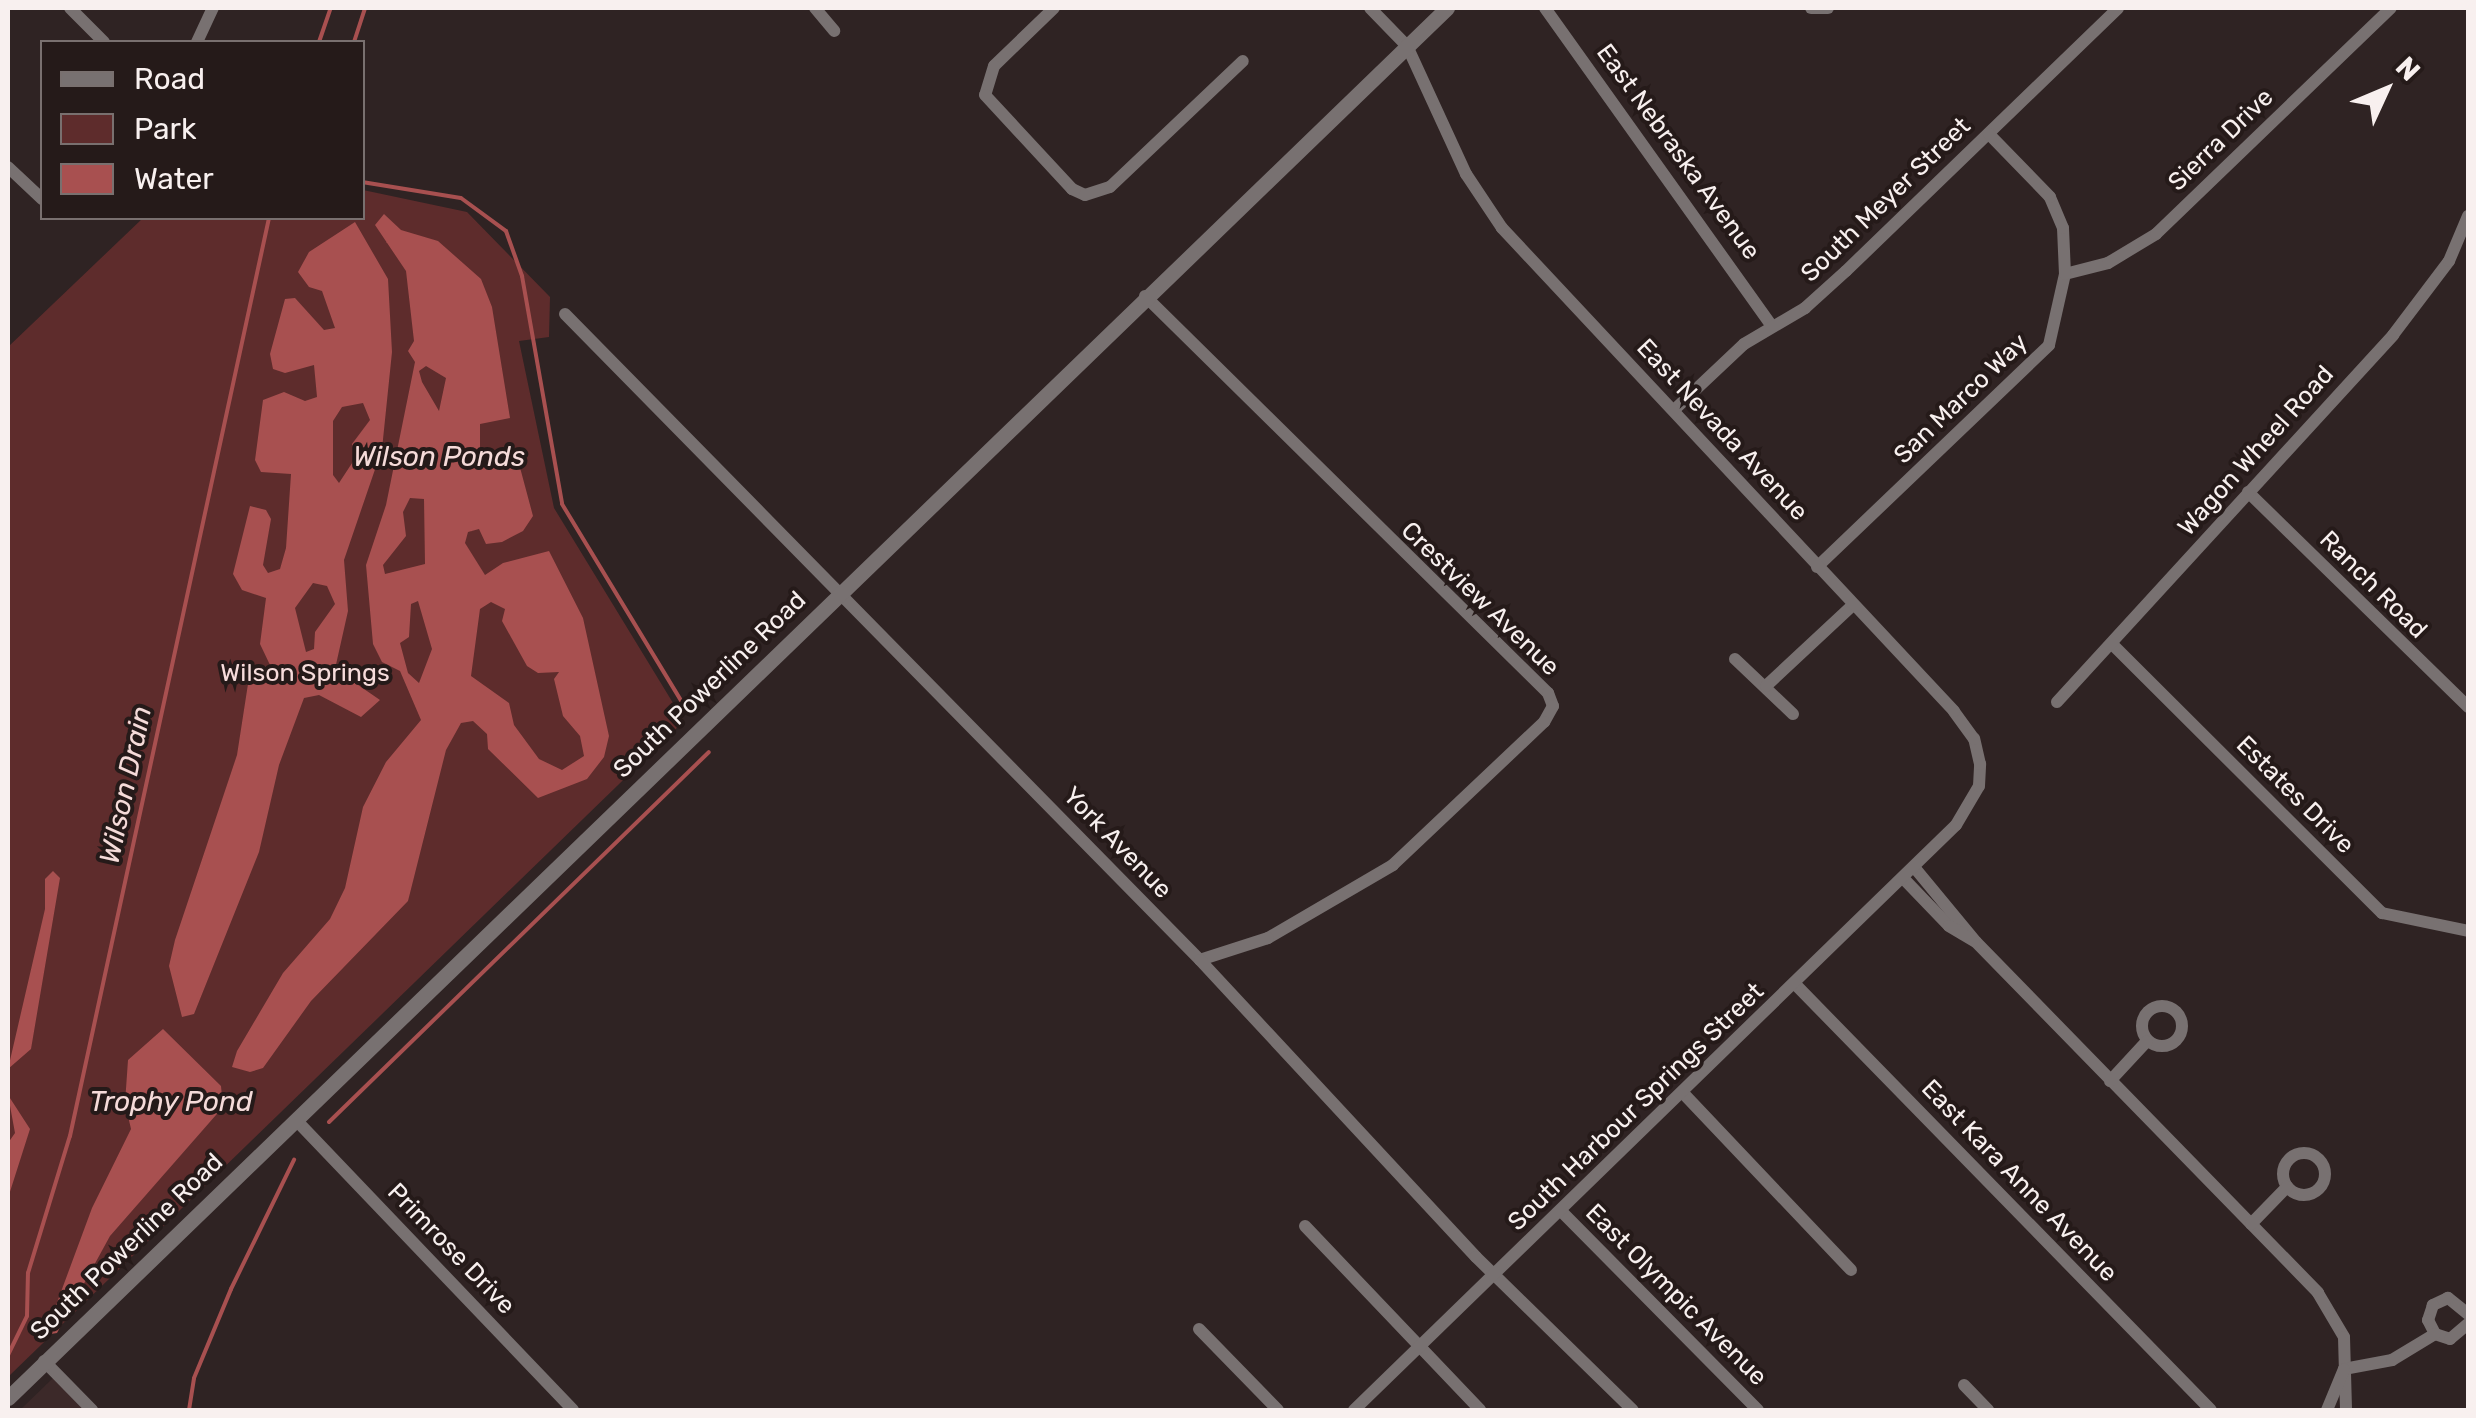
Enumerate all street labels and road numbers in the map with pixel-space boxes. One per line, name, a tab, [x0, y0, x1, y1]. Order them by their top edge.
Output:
street label: East Nebraska Avenue	[1590, 38, 1766, 266]
street label: Sierra Drive	[2162, 83, 2280, 197]
street label: South Meyer Street	[1795, 111, 1977, 289]
street label: San Marco Way	[1888, 328, 2034, 470]
street label: East Nevada Avenue	[1630, 333, 1814, 527]
street label: Wagon Wheel Road	[2172, 360, 2340, 542]
street label: Crestview Avenue	[1394, 515, 1566, 683]
street label: Ranch Road	[2313, 525, 2433, 645]
street label: South Powerline Road	[608, 585, 812, 785]
street label: Estates Drive	[2230, 730, 2360, 860]
street label: York Avenue	[1056, 781, 1178, 905]
street label: South Harbour Springs Street	[1502, 977, 1770, 1237]
street label: East Kara Anne Avenue	[1914, 1073, 2124, 1289]
street label: South Powerline Road	[25, 1147, 229, 1347]
street label: Primrose Drive	[381, 1177, 521, 1321]
street label: East Olympic Avenue	[1579, 1198, 1773, 1392]

